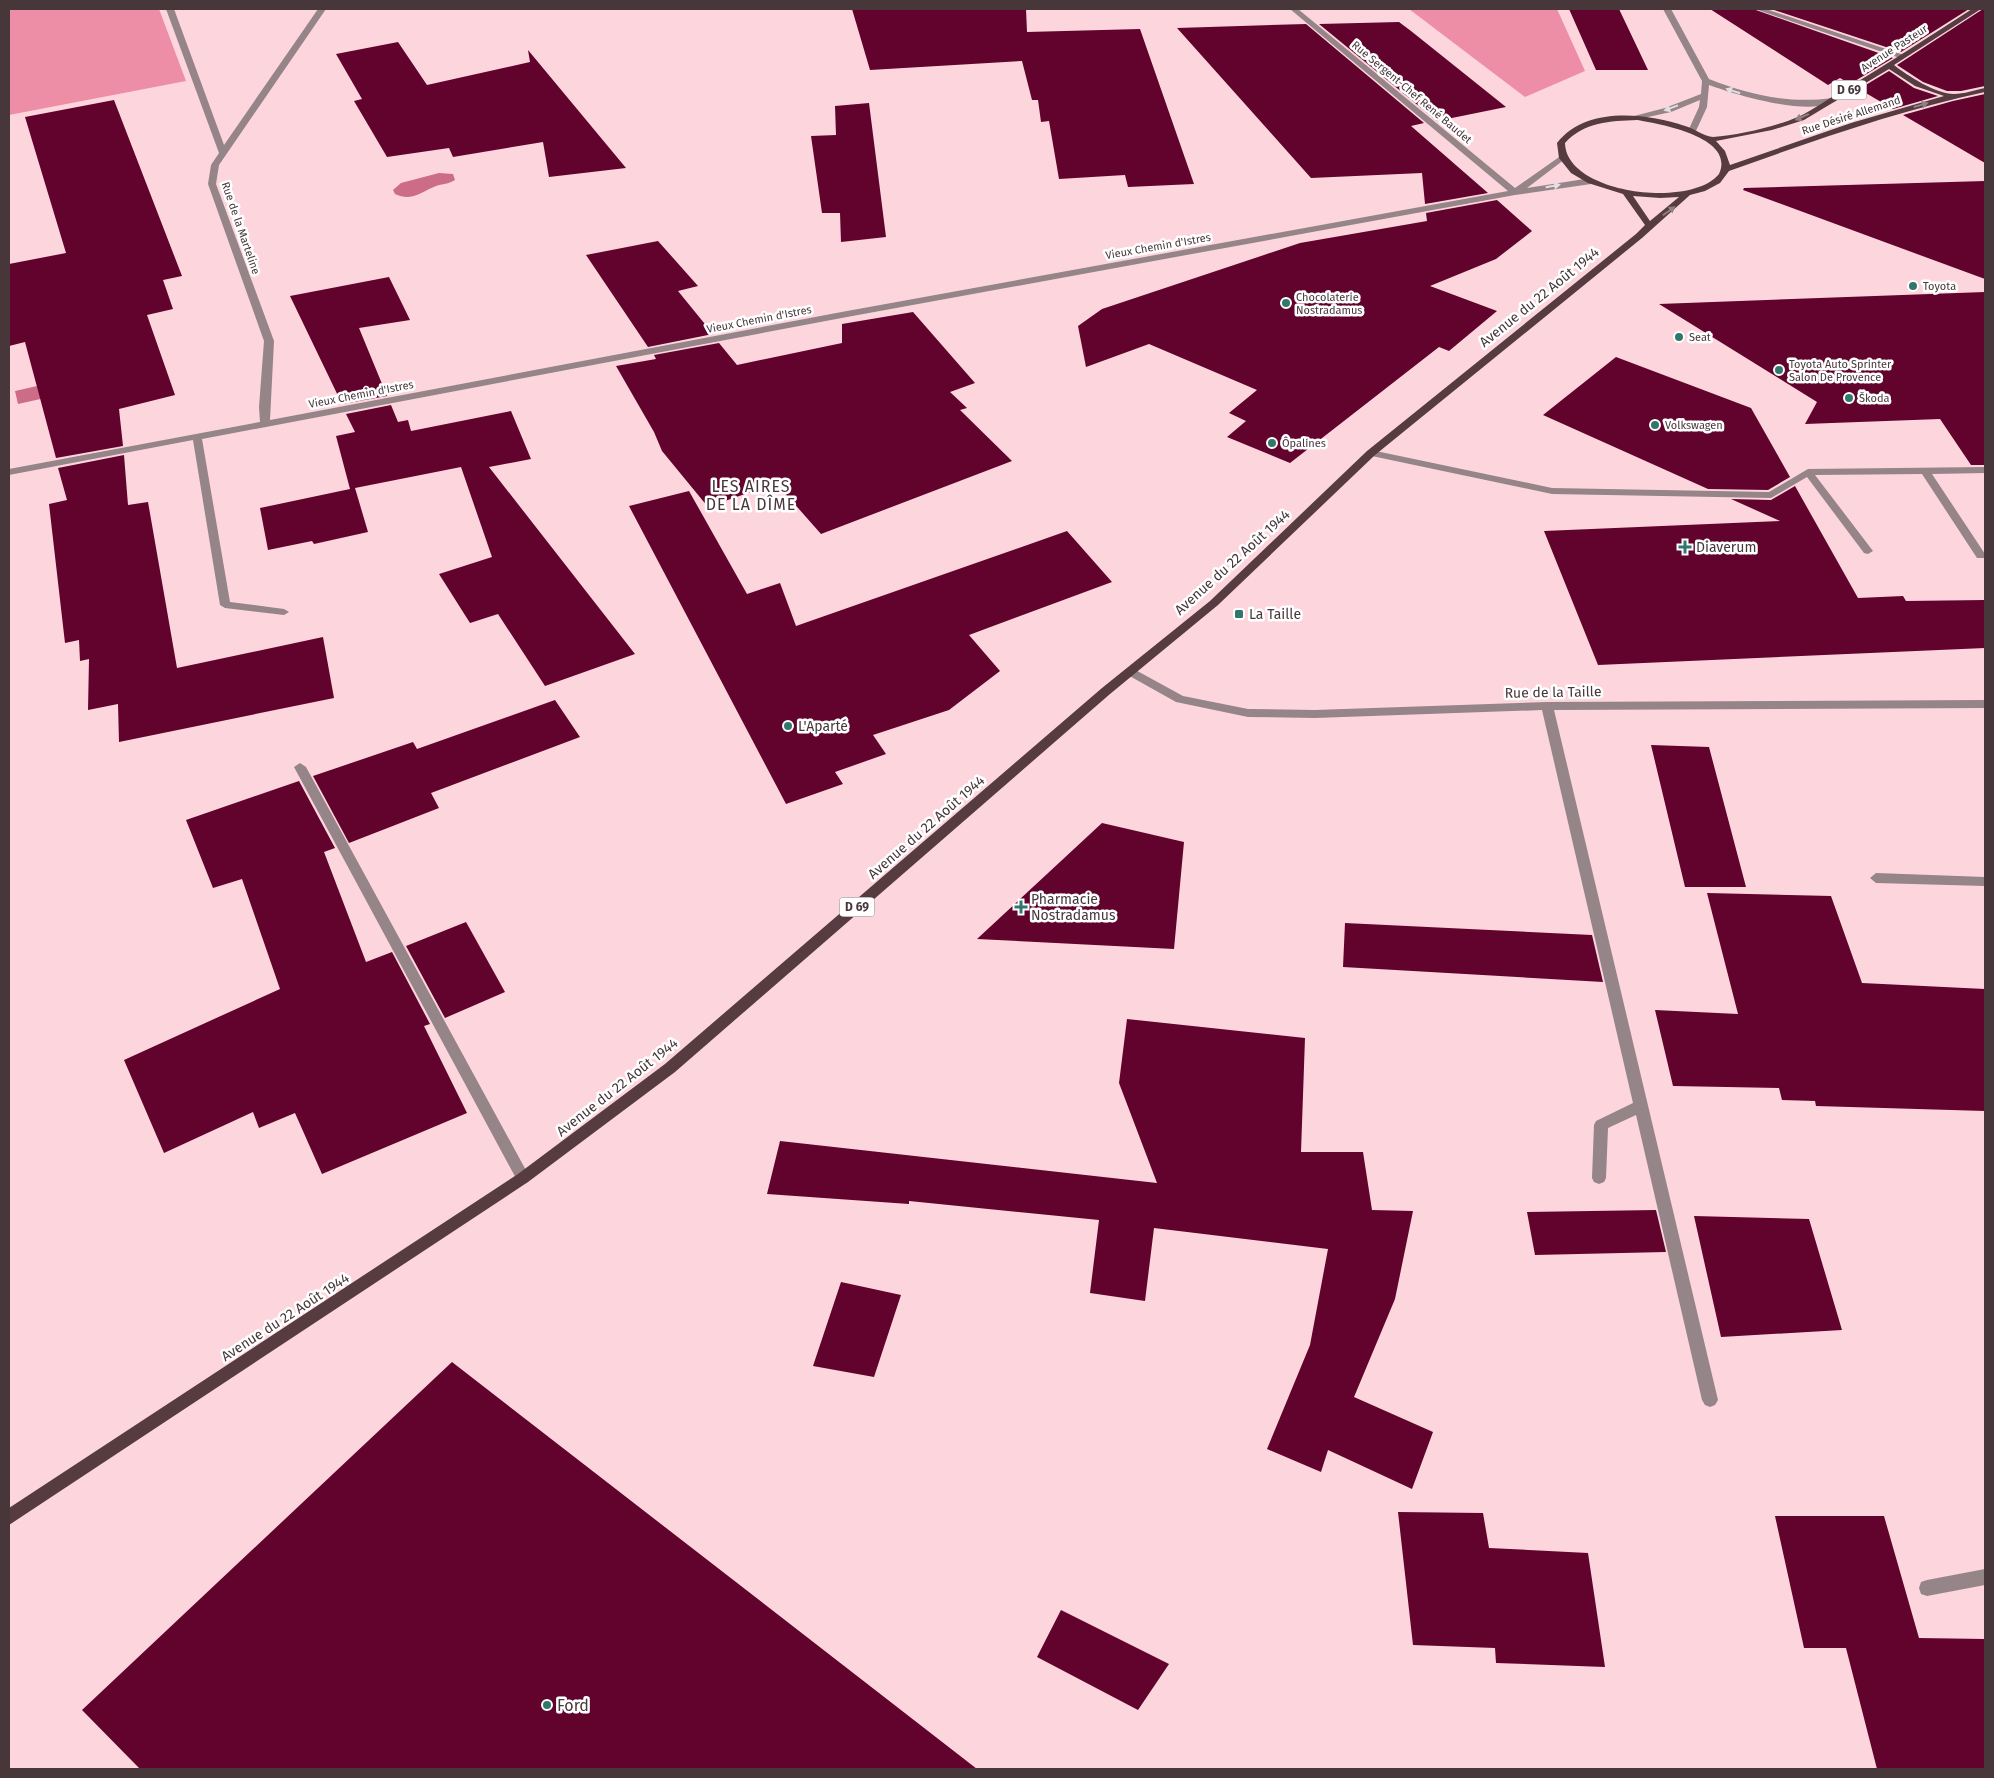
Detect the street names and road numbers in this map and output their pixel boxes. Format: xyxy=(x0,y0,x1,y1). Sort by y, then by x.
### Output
street label: Avenue Pasteur xyxy=(1859,22,1931,75)
street label: Rue Sergent-Chef René Baudet xyxy=(1349,38,1474,146)
road number: D 69 xyxy=(1832,80,1866,100)
street label: Rue Désiré Allemand xyxy=(1800,93,1902,138)
street label: Rue de la Marteline xyxy=(219,180,262,276)
street label: Vieux Chemin d'Istres xyxy=(1104,231,1212,262)
street label: Avenue du 22 Août 1944 xyxy=(1476,243,1603,351)
street label: Vieux Chemin d'Istres xyxy=(706,303,813,336)
street label: Vieux Chemin d'Istres xyxy=(308,378,415,411)
street label: Avenue du 22 Août 1944 xyxy=(1171,506,1294,619)
street label: Rue de la Taille xyxy=(1504,683,1602,702)
street label: Avenue du 22 Août 1944 xyxy=(864,772,989,883)
road number: D 69 xyxy=(840,898,874,916)
street label: Avenue du 22 Août 1944 xyxy=(553,1034,682,1140)
street label: Avenue du 22 Août 1944 xyxy=(218,1269,353,1365)

